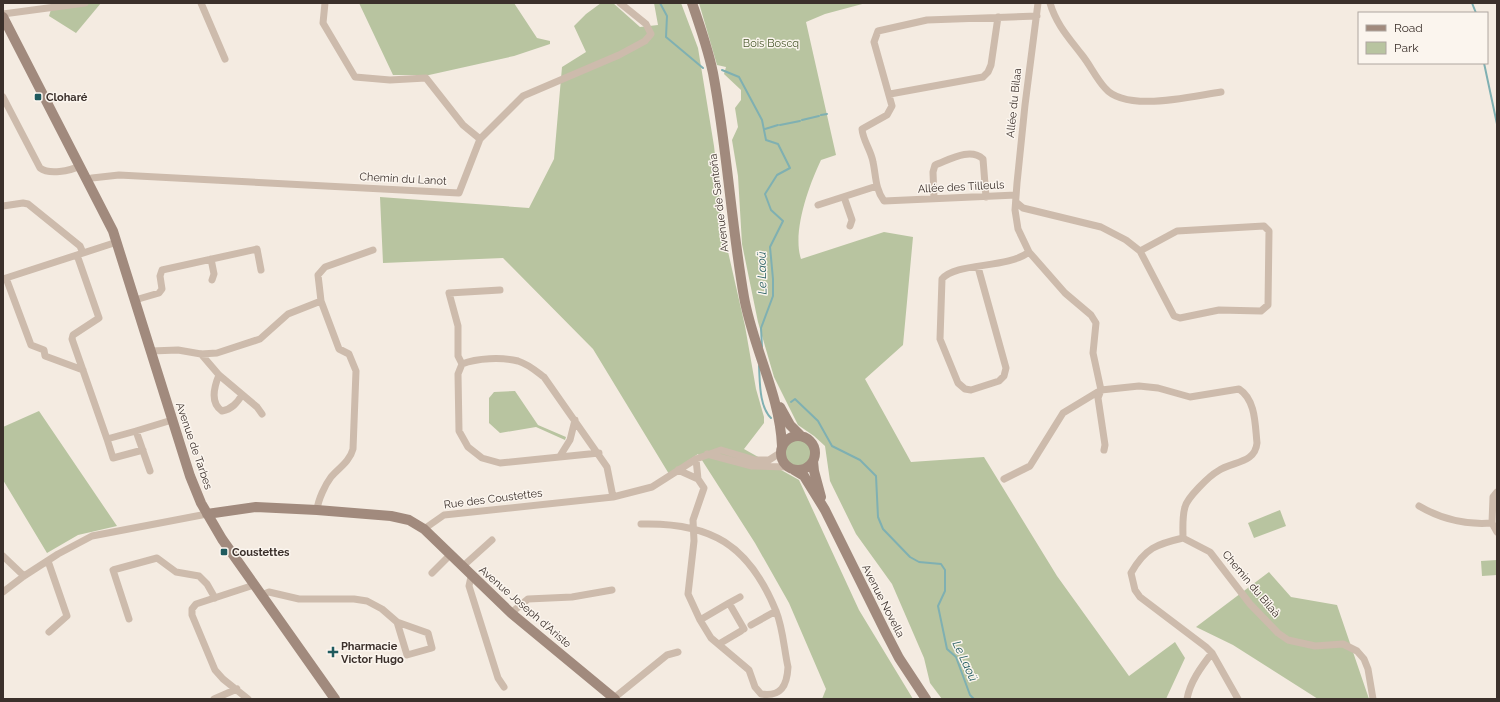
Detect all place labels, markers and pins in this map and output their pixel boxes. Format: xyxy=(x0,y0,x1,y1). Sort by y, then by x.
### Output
place label: Cloharé xyxy=(46,91,88,104)
marker: Cloharé xyxy=(33,92,43,102)
place label: Coustettes xyxy=(232,546,290,559)
marker: Coustettes xyxy=(219,547,229,557)
place label: Pharmacie Victor Hugo xyxy=(341,640,404,666)
marker: Pharmacie Victor Hugo xyxy=(328,647,338,657)

